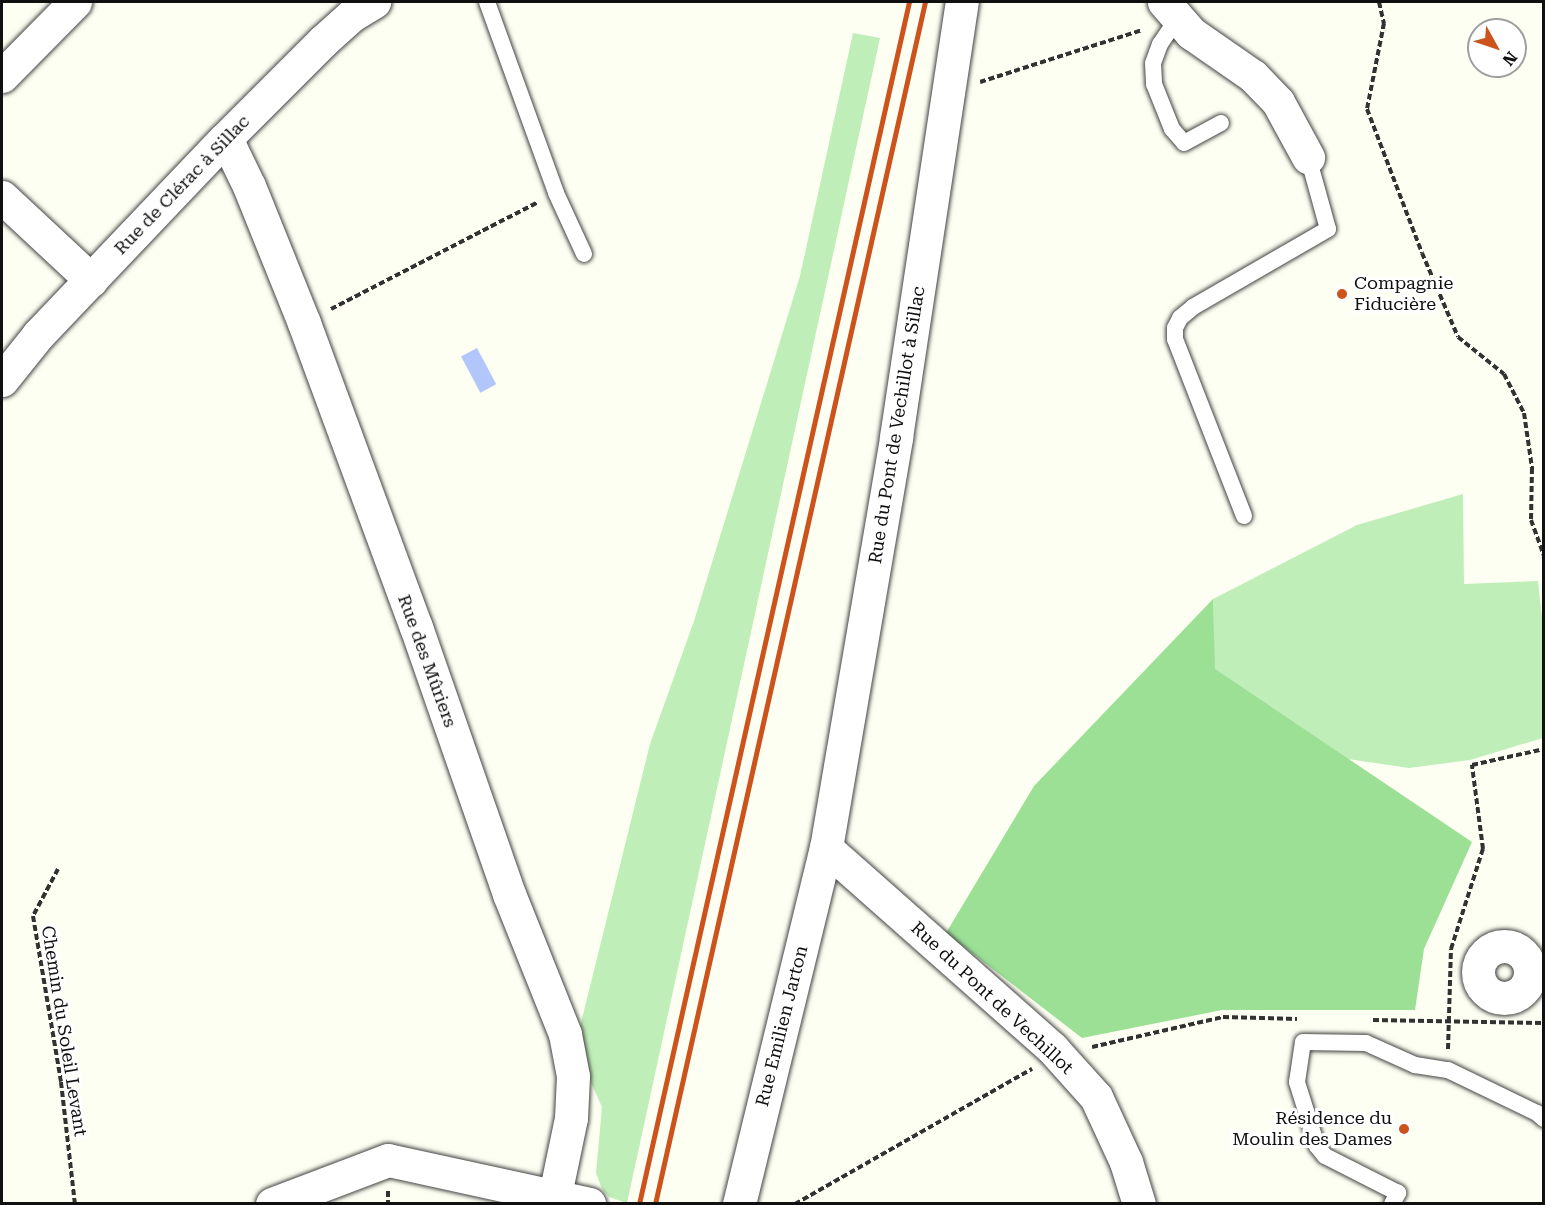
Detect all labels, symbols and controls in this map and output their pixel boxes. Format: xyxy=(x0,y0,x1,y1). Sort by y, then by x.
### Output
north arrow xyxy=(1467,18,1527,78)
text: N xyxy=(1498,48,1521,69)
street label: Rue de Clérac à Sillac xyxy=(110,111,254,259)
place label: Compagnie Fiducière xyxy=(1354,273,1453,316)
street label: Rue du Pont de Vechillot à Sillac xyxy=(864,285,930,565)
marker: Compagnie Fiducière xyxy=(1335,287,1349,301)
street label: Rue des Mûriers xyxy=(393,592,461,730)
street label: Rue du Pont de Vechillot xyxy=(906,917,1078,1079)
street label: Chemin du Soleil Levant xyxy=(37,924,91,1138)
street label: Rue Emilien Jarton xyxy=(752,943,812,1109)
place label: Résidence du Moulin des Dames xyxy=(1232,1108,1392,1150)
marker: Résidence du Moulin des Dames xyxy=(1397,1122,1411,1136)

